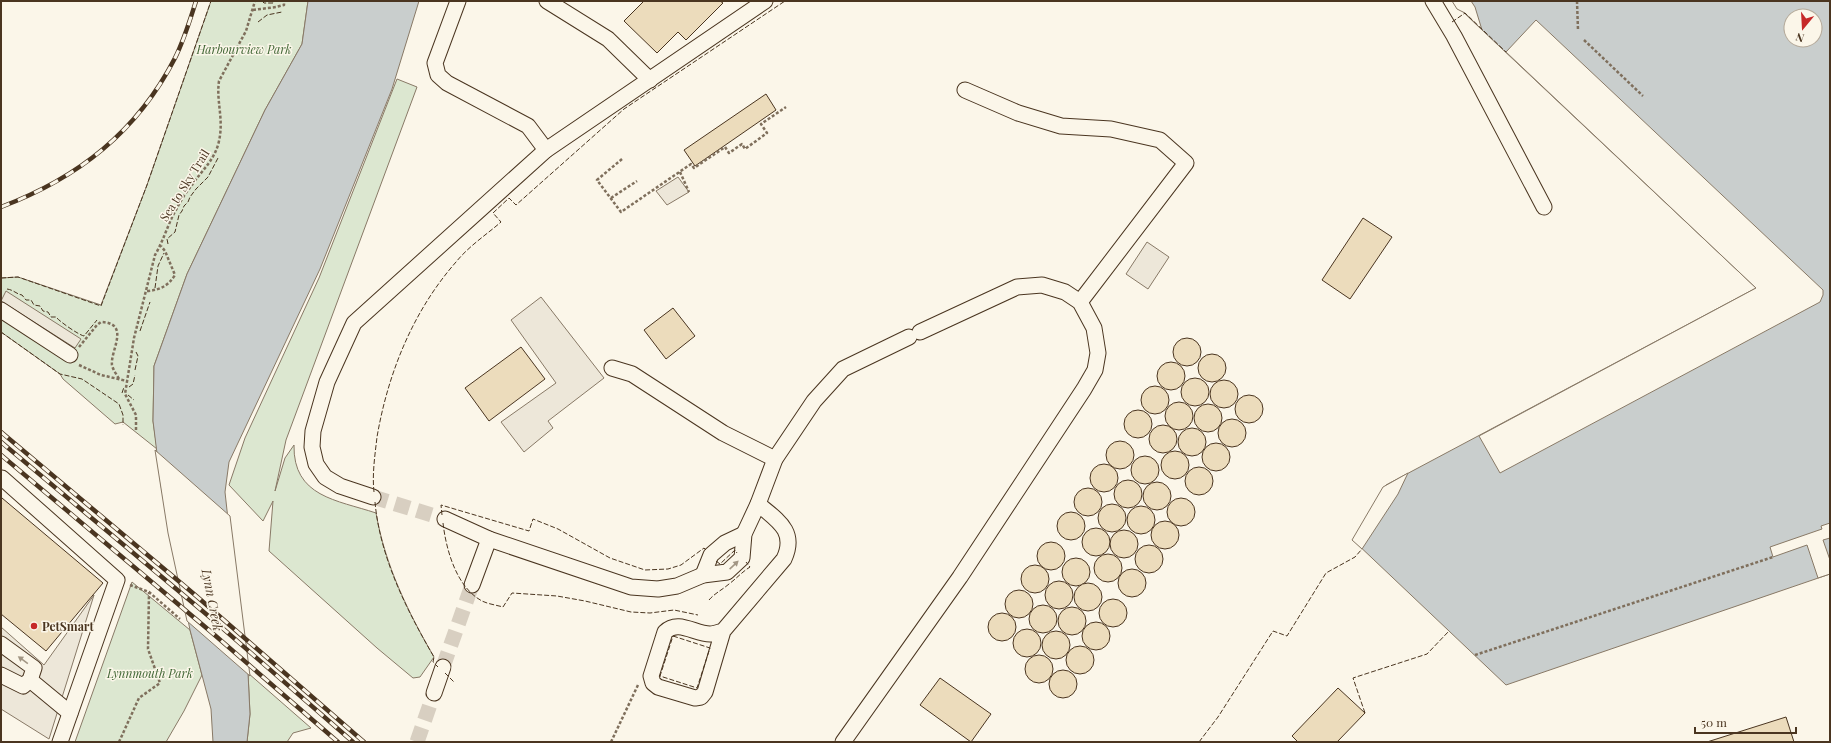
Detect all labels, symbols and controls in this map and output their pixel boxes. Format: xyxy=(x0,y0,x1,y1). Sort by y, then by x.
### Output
north arrow xyxy=(1783,8,1823,48)
text: N xyxy=(1794,30,1806,46)
park label: Harbourview Park xyxy=(196,41,291,57)
street label: Sea to Sky Trail xyxy=(155,145,213,224)
one-way arrow xyxy=(729,560,739,570)
water label: Lynn Creek xyxy=(198,567,227,633)
place label: PetSmart xyxy=(42,618,94,634)
marker: PetSmart xyxy=(29,621,39,631)
one-way arrow xyxy=(17,655,28,664)
park label: Lynnmouth Park xyxy=(106,665,193,681)
scale bar xyxy=(1695,709,1796,735)
text: 50 m xyxy=(1701,714,1727,730)

